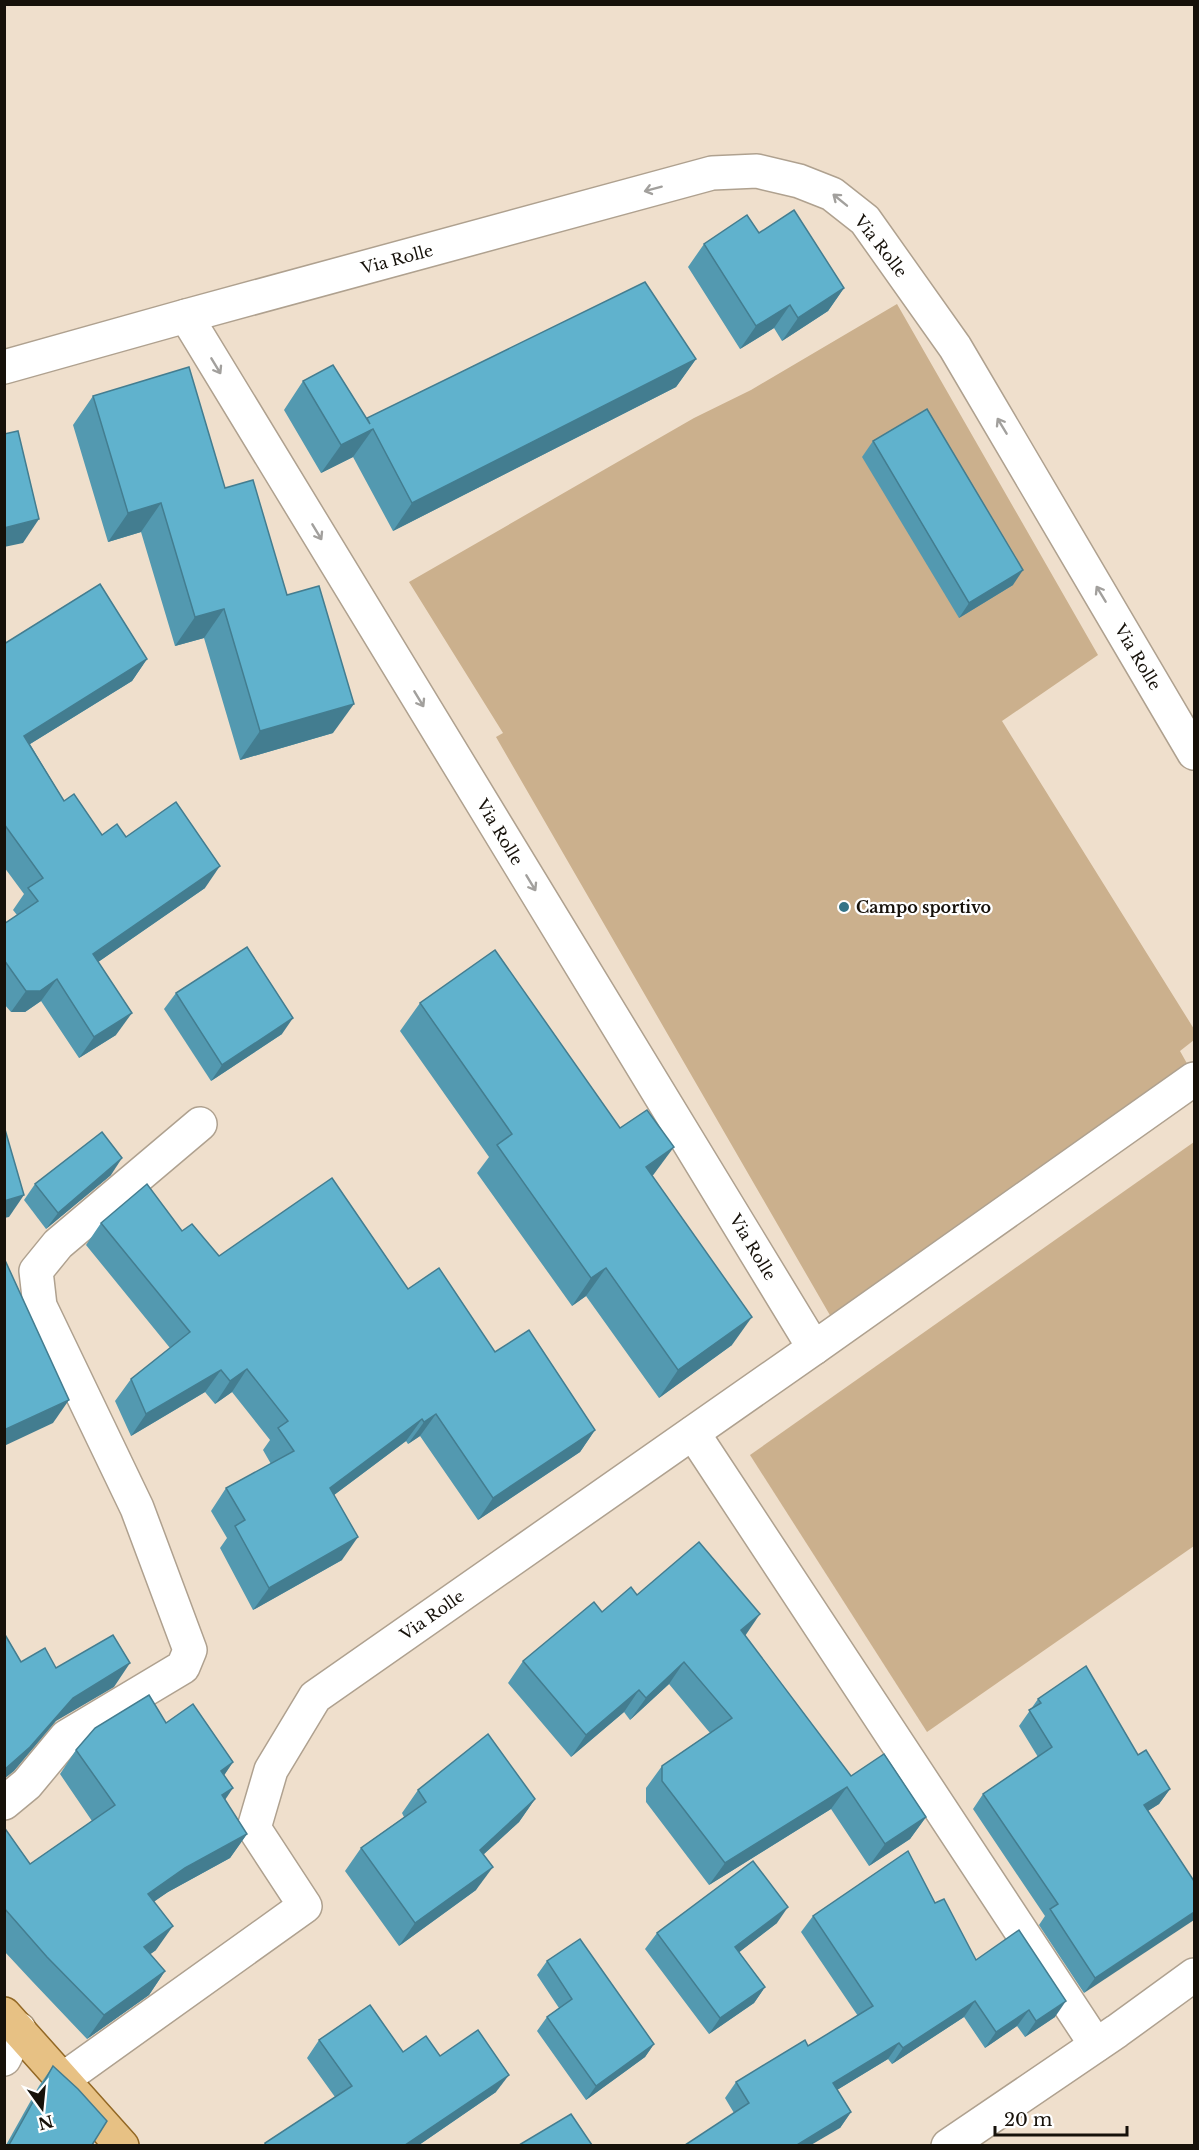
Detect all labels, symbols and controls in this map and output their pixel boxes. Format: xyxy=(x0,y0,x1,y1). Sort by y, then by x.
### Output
one-way arrow xyxy=(644,184,663,195)
one-way arrow xyxy=(833,194,849,207)
street label: Via Rolle xyxy=(850,210,912,281)
street label: Via Rolle xyxy=(358,240,435,278)
one-way arrow xyxy=(210,357,222,374)
one-way arrow xyxy=(995,418,1007,435)
one-way arrow xyxy=(312,523,324,540)
one-way arrow xyxy=(1094,586,1106,603)
street label: Via Rolle xyxy=(1110,619,1166,694)
one-way arrow xyxy=(413,690,425,707)
street label: Via Rolle xyxy=(472,794,528,869)
one-way arrow xyxy=(526,874,538,891)
place label: Campo sportivo xyxy=(856,897,991,917)
marker: Campo sportivo xyxy=(837,900,851,914)
street label: Via Rolle xyxy=(725,1209,781,1284)
street label: Via Rolle xyxy=(395,1586,468,1645)
north arrow xyxy=(12,2078,72,2138)
scale bar xyxy=(995,2099,1127,2137)
text: 20 m xyxy=(1004,2109,1052,2131)
text: N xyxy=(36,2111,56,2134)

